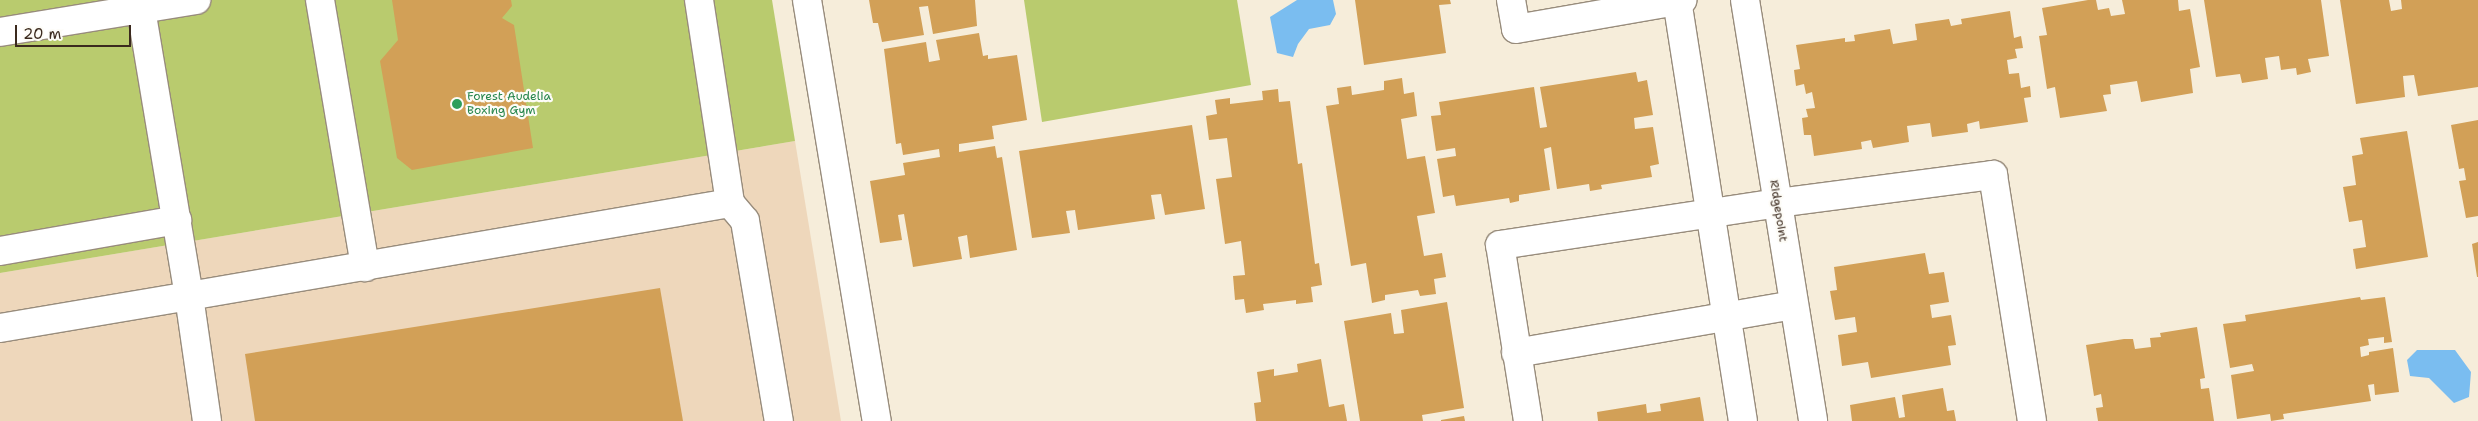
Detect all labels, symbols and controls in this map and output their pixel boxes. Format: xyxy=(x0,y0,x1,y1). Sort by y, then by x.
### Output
scale bar xyxy=(18,15,134,47)
text: 20 m xyxy=(23,24,62,44)
place label: Forest Audelia Boxing Gym xyxy=(467,90,551,118)
marker: Forest Audelia Boxing Gym xyxy=(451,98,463,110)
street label: Ridgepoint xyxy=(1766,179,1790,243)

